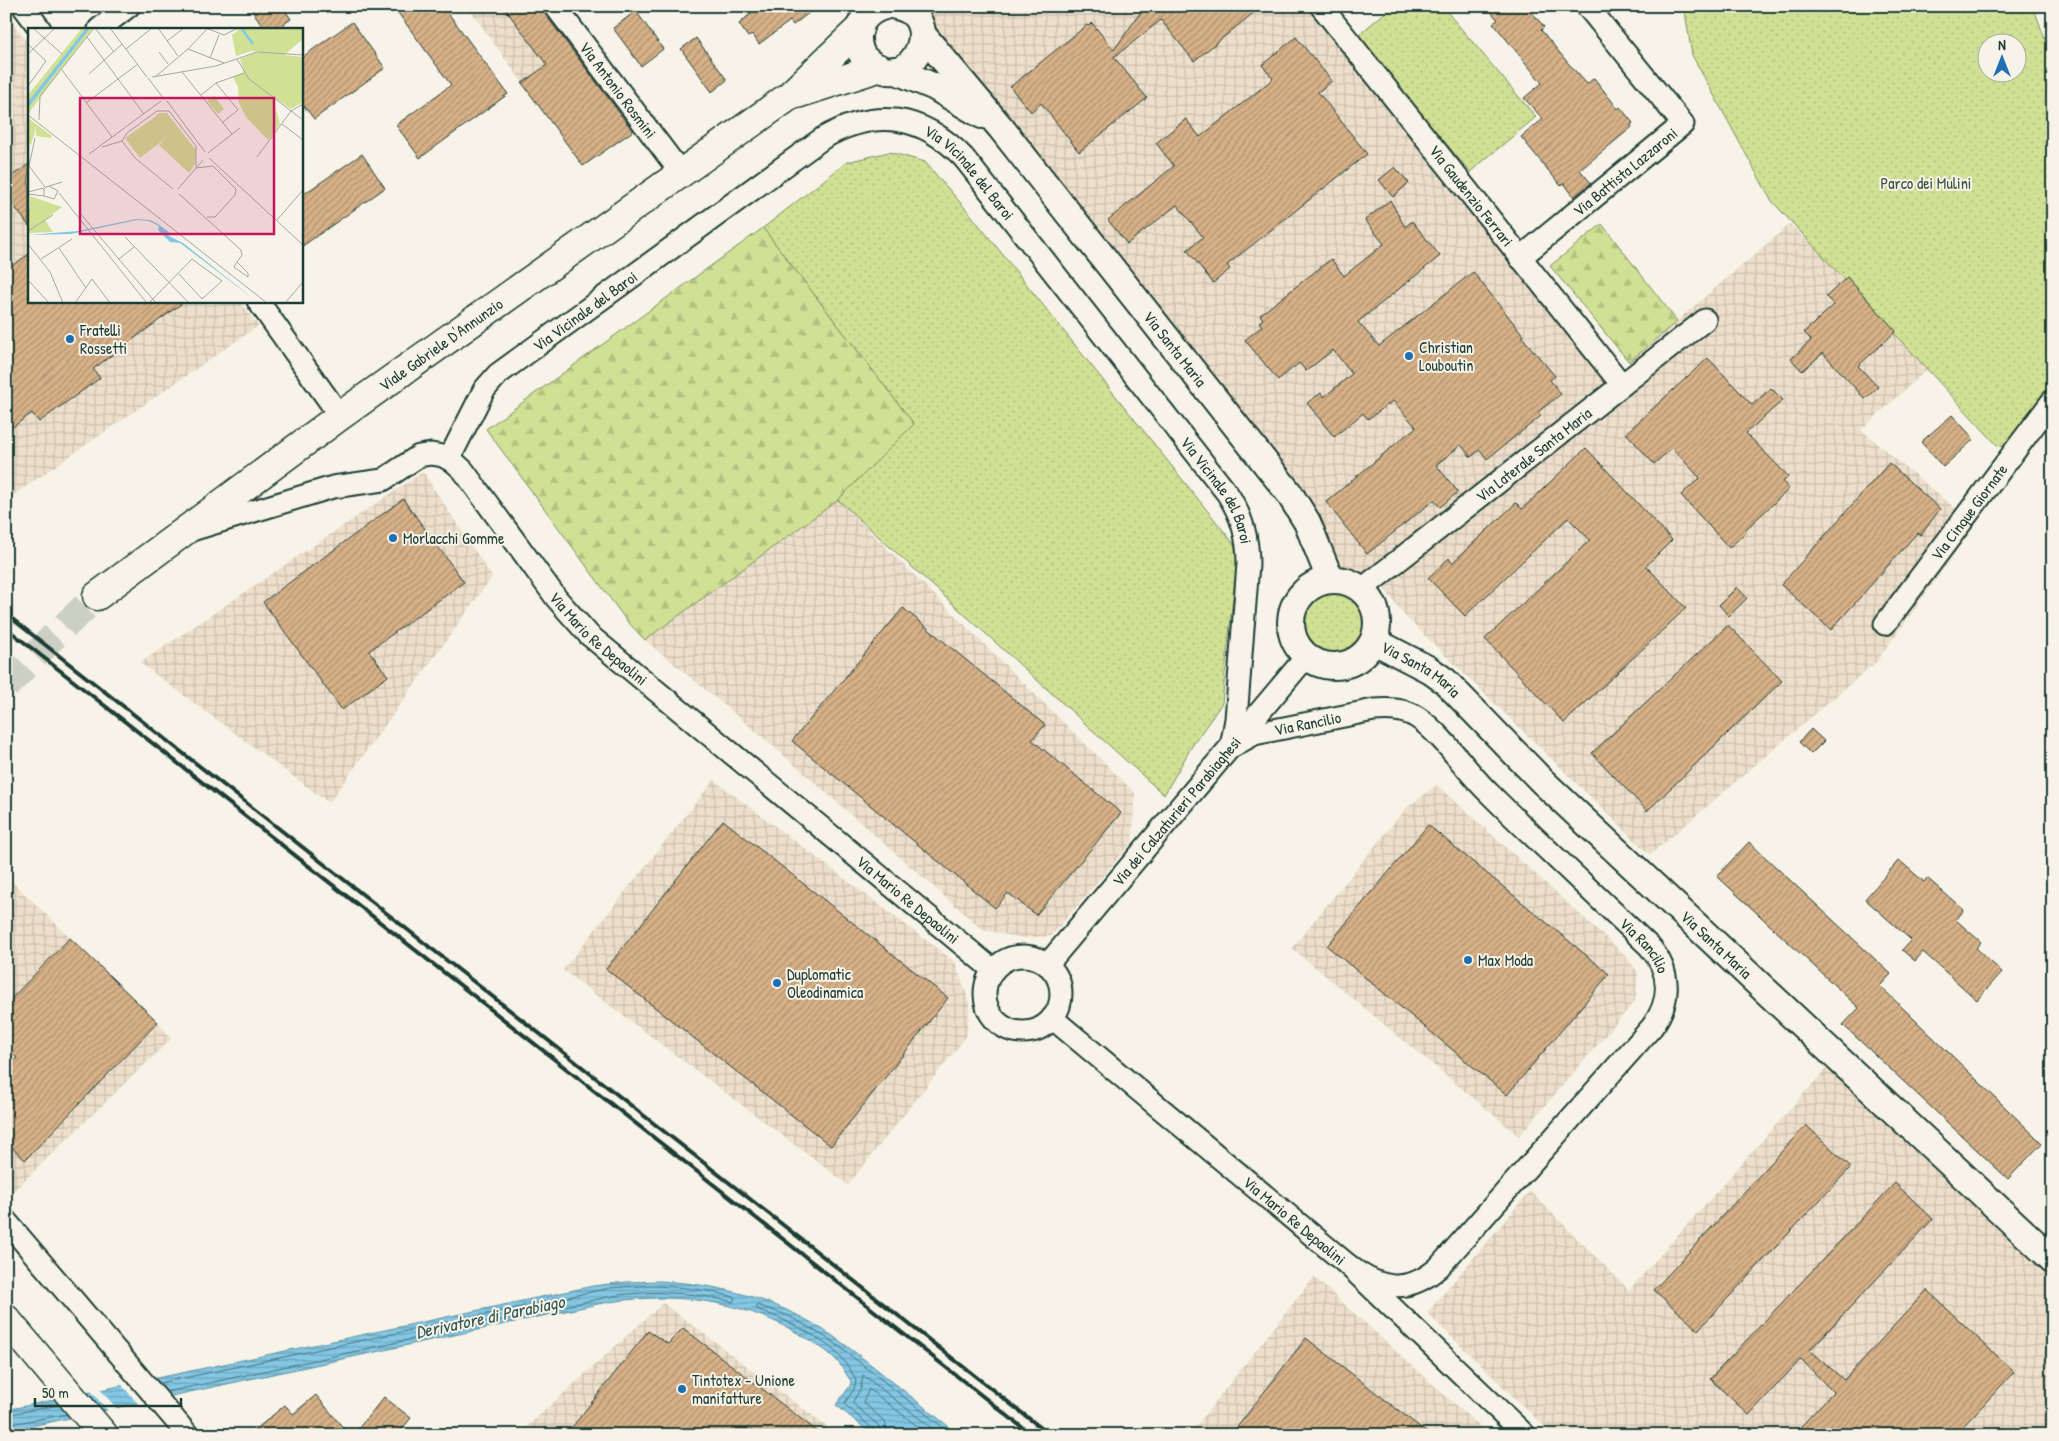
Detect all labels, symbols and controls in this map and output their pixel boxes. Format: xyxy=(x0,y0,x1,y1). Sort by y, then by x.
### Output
inset map xyxy=(28,28,302,302)
north arrow xyxy=(1976,32,2026,82)
text: N xyxy=(1998,35,2006,54)
street label: Via Antonio Rosmini xyxy=(575,37,662,143)
street label: Via Vicinale del Baroi xyxy=(921,119,1019,224)
street label: Via Battista Lazzaroni xyxy=(1568,122,1682,221)
street label: Via Gaudenzio Ferrari xyxy=(1424,140,1519,251)
park label: Parco dei Mulini xyxy=(1881,172,1971,194)
street label: Via Vicinale del Baroi xyxy=(528,266,642,356)
street label: Viale Gabriele D'Annunzio xyxy=(374,292,507,396)
street label: Via Santa Maria xyxy=(1138,306,1212,391)
place label: Fratelli Rossetti xyxy=(79,319,127,359)
marker: Fratelli Rossetti xyxy=(64,333,76,345)
place label: Christian Louboutin xyxy=(1419,336,1474,376)
marker: Christian Louboutin xyxy=(1403,350,1415,362)
street label: Via Laterale Santa Maria xyxy=(1471,402,1596,507)
street label: Via Vicinale del Baroi xyxy=(1176,432,1258,545)
street label: Via Cinque Giornate xyxy=(1926,459,2013,565)
place label: Morlacchi Gomme xyxy=(403,527,505,549)
marker: Morlacchi Gomme xyxy=(387,532,399,544)
street label: Via Mario Re Depaolini xyxy=(544,587,652,690)
street label: Via Santa Maria xyxy=(1377,636,1466,702)
street label: Via Rancilio xyxy=(1272,706,1343,741)
street label: Via dei Calzaturieri Parabiaghesi xyxy=(1107,732,1246,891)
street label: Via Mario Re Depaolini xyxy=(852,850,964,949)
street label: Via Santa Maria xyxy=(1676,905,1757,984)
street label: Via Rancilio xyxy=(1615,913,1675,976)
place label: Max Moda xyxy=(1478,949,1533,971)
marker: Max Moda xyxy=(1462,954,1474,966)
place label: Duplomatic Oleodinamica xyxy=(787,963,863,1003)
marker: Duplomatic Oleodinamica xyxy=(771,977,783,989)
street label: Via Mario Re Depaolini xyxy=(1238,1171,1351,1270)
water label: Derivatore di Parabiago xyxy=(413,1288,568,1344)
place label: Tintotex - Unione manifatture xyxy=(692,1369,795,1409)
scale bar xyxy=(35,1376,181,1408)
text: 50 m xyxy=(42,1382,69,1403)
marker: Tintotex - Unione manifatture xyxy=(676,1383,688,1395)

